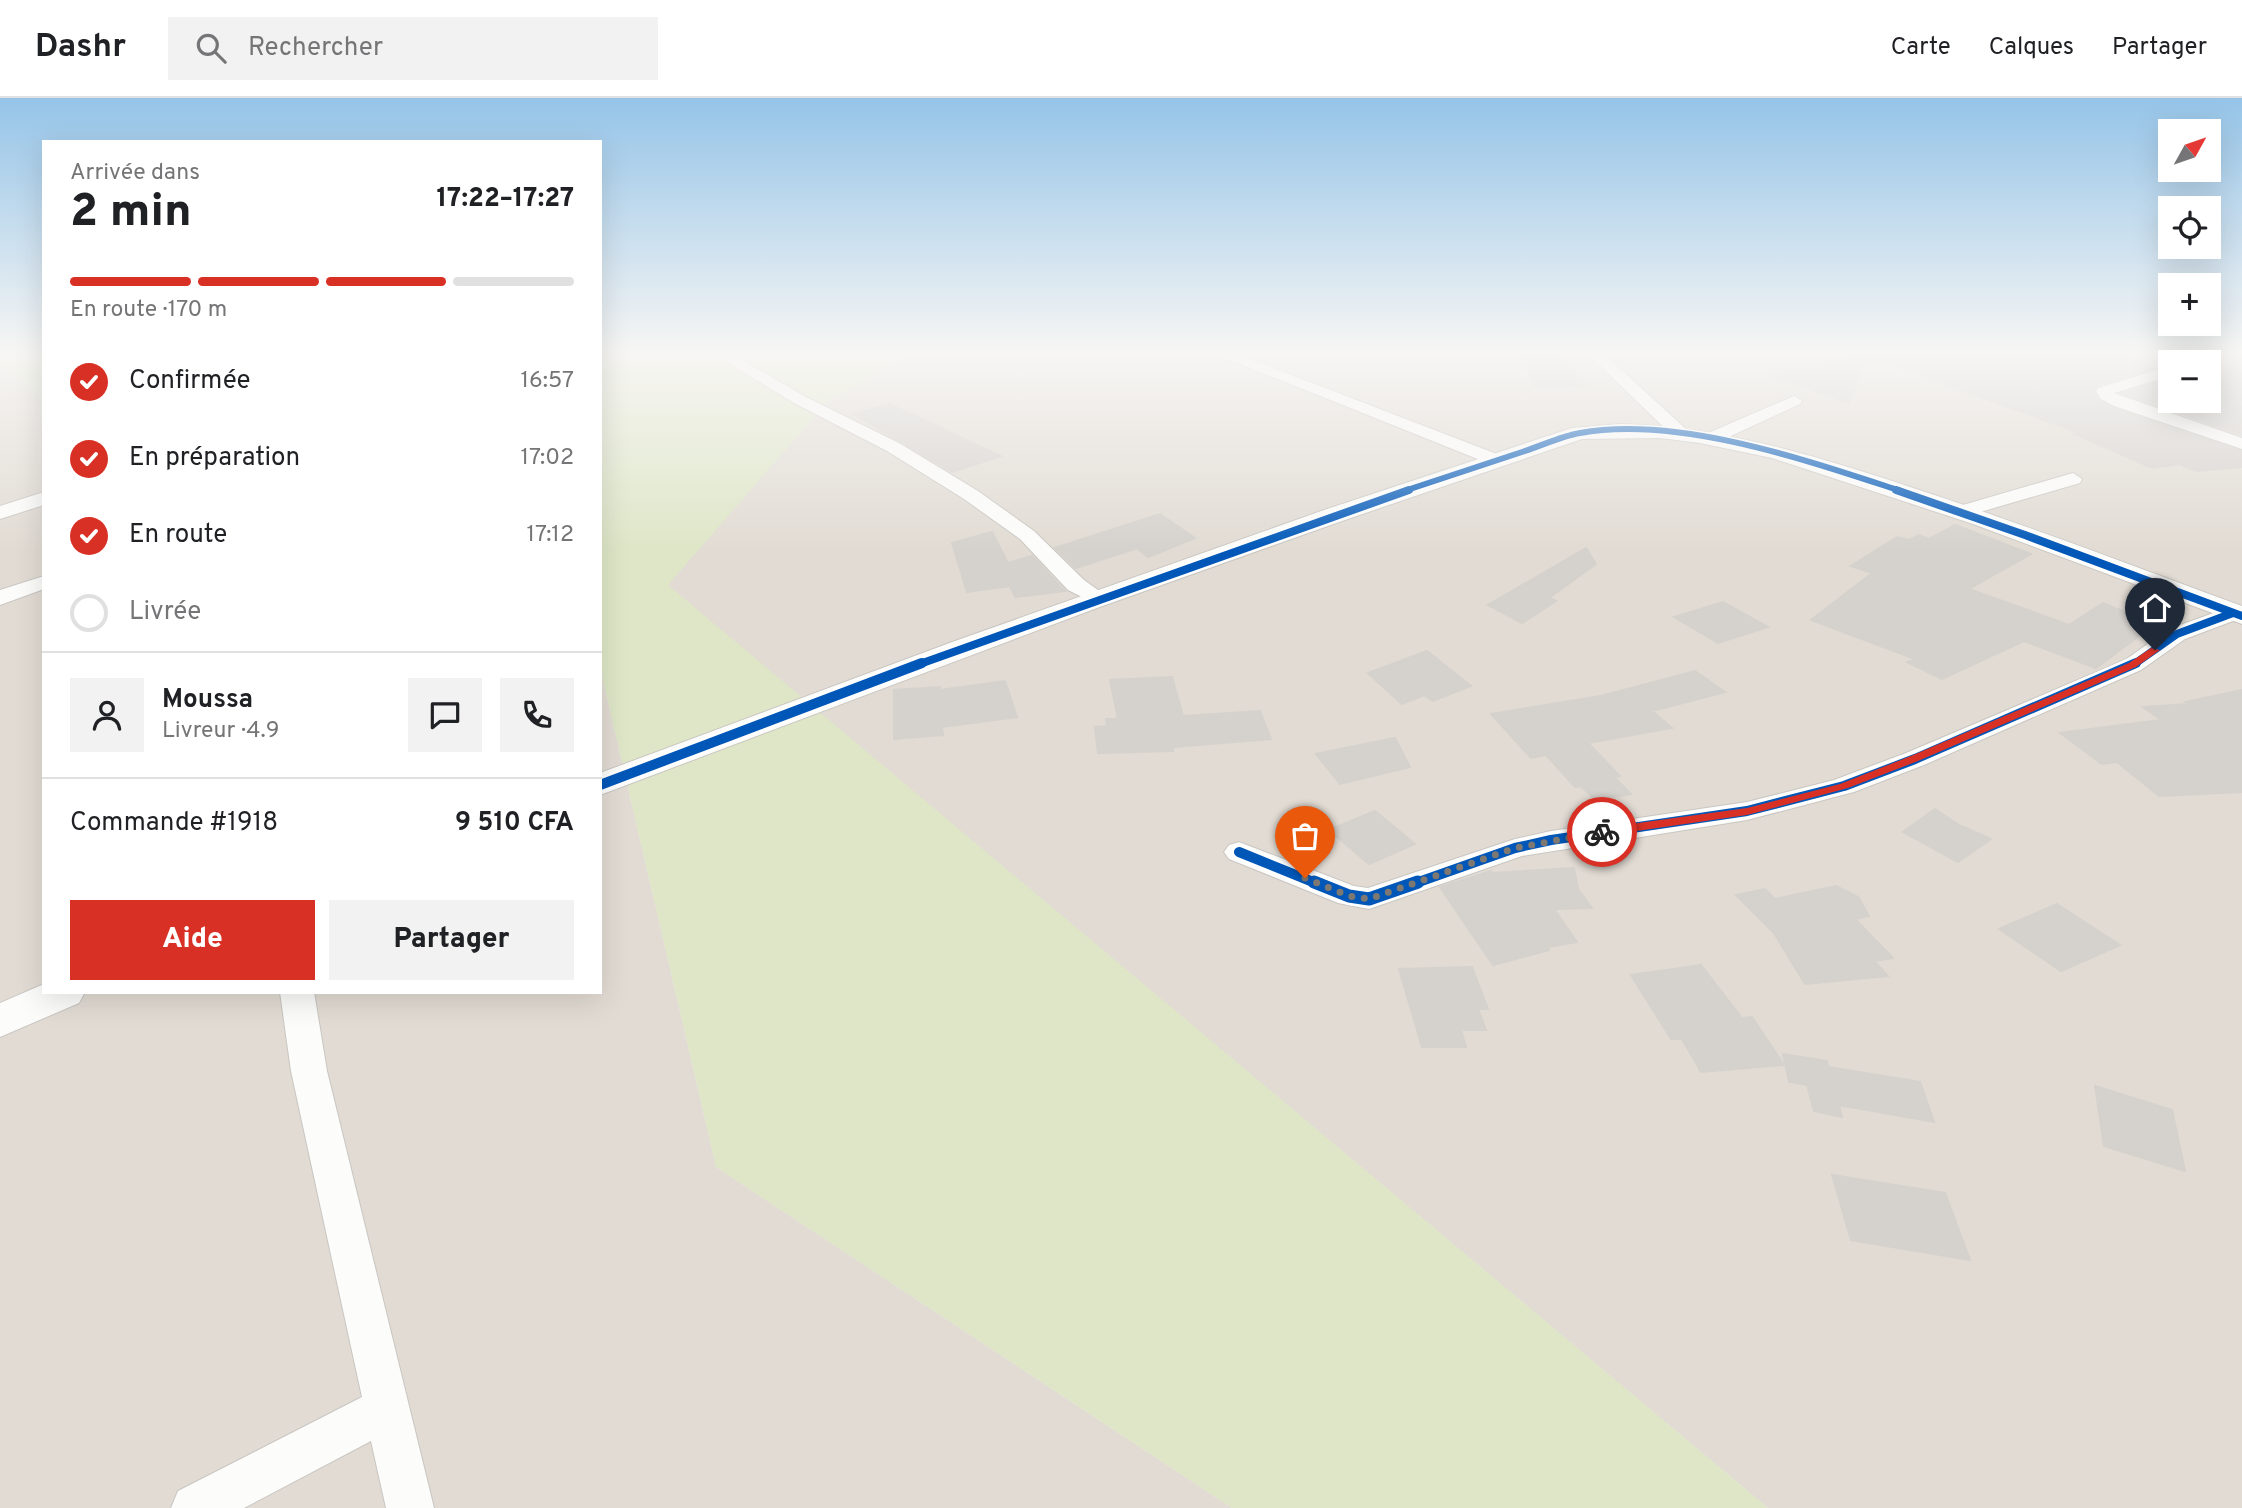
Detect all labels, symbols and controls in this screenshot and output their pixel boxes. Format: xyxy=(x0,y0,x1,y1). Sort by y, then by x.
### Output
search box xyxy=(168,17,658,80)
text: Dashr xyxy=(35,27,126,69)
icon: search xyxy=(192,29,230,67)
text: Rechercher xyxy=(248,32,383,65)
text: Carte xyxy=(1891,33,1951,63)
text: Calques xyxy=(1989,33,2074,63)
text: Partager xyxy=(2112,33,2207,63)
north arrow xyxy=(2158,119,2221,182)
map controls xyxy=(2158,119,2221,413)
text: Arrivée dans xyxy=(70,159,200,188)
text: 17:22–17:27 xyxy=(436,183,574,216)
text: 2 min xyxy=(70,184,192,243)
button: locate xyxy=(2158,196,2221,259)
button: + xyxy=(2158,273,2221,336)
text: En route · 170 m xyxy=(70,296,227,325)
button: − xyxy=(2158,350,2221,413)
icon: check xyxy=(70,363,108,401)
text: Confirmée xyxy=(129,365,251,398)
text: 16:57 xyxy=(520,367,574,396)
icon: check xyxy=(70,440,108,478)
text: En préparation xyxy=(129,442,300,475)
text: 17:02 xyxy=(520,444,574,473)
icon: check xyxy=(70,517,108,555)
text: En route xyxy=(129,519,227,552)
text: 17:12 xyxy=(527,521,574,550)
pin xyxy=(2125,578,2185,650)
icon: home xyxy=(2136,589,2174,627)
text: Livrée xyxy=(129,596,201,629)
button: person xyxy=(70,678,144,752)
button: chat xyxy=(408,678,482,752)
button: phone xyxy=(500,678,574,752)
text: Moussa xyxy=(162,684,253,717)
text: Livreur · 4.9 xyxy=(162,717,279,746)
courier xyxy=(1567,797,1637,867)
pin xyxy=(1275,806,1335,878)
text: Commande #1918 xyxy=(70,807,278,840)
text: 9 510 CFA xyxy=(455,807,574,840)
icon: bike xyxy=(1583,813,1621,851)
icon: bag xyxy=(1286,817,1324,855)
button: Aide xyxy=(70,900,315,980)
button: Partager xyxy=(329,900,574,980)

